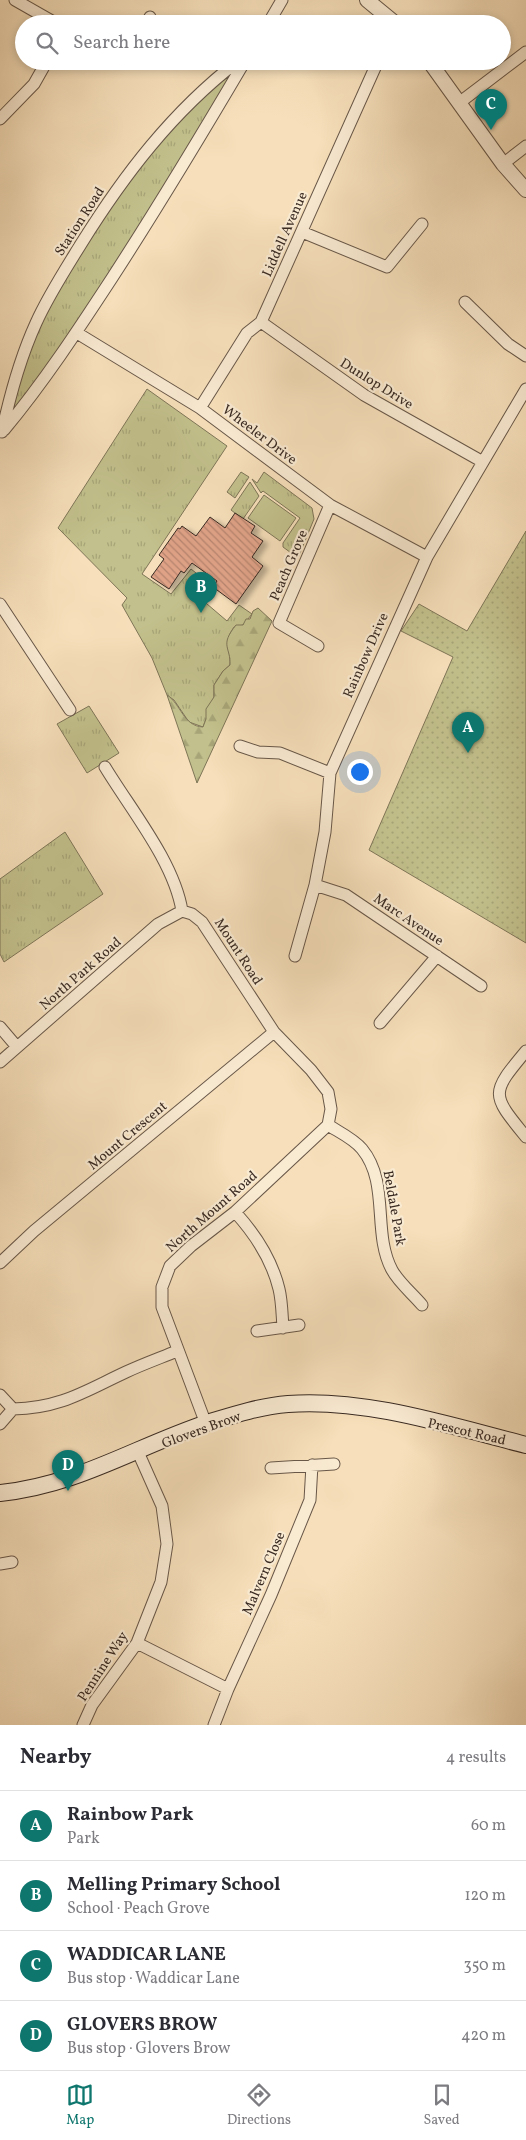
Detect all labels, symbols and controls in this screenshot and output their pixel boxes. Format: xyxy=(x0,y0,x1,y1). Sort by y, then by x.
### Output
search box xyxy=(15,15,511,70)
icon: search xyxy=(33,29,61,57)
text: Search here xyxy=(73,30,170,56)
pin: C xyxy=(475,89,507,130)
street label: Station Road xyxy=(51,184,110,260)
street label: Liddell Avenue xyxy=(258,189,313,280)
street label: Dunlop Drive xyxy=(336,354,417,415)
street label: Wheeler Drive xyxy=(218,401,301,470)
street label: Peach Grove xyxy=(266,527,313,604)
pin: B xyxy=(185,572,217,613)
street label: Rainbow Drive xyxy=(339,610,394,701)
pin: A xyxy=(452,712,484,753)
your location xyxy=(347,759,373,785)
street label: Marc Avenue xyxy=(369,890,447,951)
street label: Mount Road xyxy=(209,915,266,989)
street label: North Park Road xyxy=(36,933,126,1015)
street label: Mount Crescent xyxy=(84,1097,172,1175)
street label: North Mount Road xyxy=(162,1167,262,1257)
street label: Beldale Park xyxy=(378,1169,410,1248)
street label: Glovers Brow xyxy=(159,1407,244,1454)
street label: Prescot Road xyxy=(426,1414,508,1451)
pin: D xyxy=(52,1450,84,1491)
street label: Malvern Close xyxy=(238,1529,291,1618)
street label: Pennine Way xyxy=(74,1628,133,1706)
text: Nearby xyxy=(20,1743,91,1772)
text: 4 results xyxy=(446,1747,506,1769)
text: Rainbow Park xyxy=(67,1802,193,1828)
text: A xyxy=(30,1815,42,1837)
text: 60 m xyxy=(471,1815,506,1837)
text: Park xyxy=(67,1828,100,1850)
text: Melling Primary School xyxy=(67,1872,280,1898)
text: B xyxy=(31,1885,41,1907)
text: 120 m xyxy=(464,1885,506,1907)
text: School · Peach Grove xyxy=(67,1898,210,1920)
text: WADDICAR LANE xyxy=(67,1942,226,1968)
text: C xyxy=(31,1955,41,1977)
text: 350 m xyxy=(463,1955,506,1977)
text: Bus stop · Waddicar Lane xyxy=(67,1968,240,1990)
text: GLOVERS BROW xyxy=(67,2012,217,2038)
text: D xyxy=(30,2025,42,2047)
text: 420 m xyxy=(461,2025,506,2047)
text: Bus stop · Glovers Brow xyxy=(67,2038,230,2060)
tab: Map xyxy=(66,2081,94,2130)
tab: Directions xyxy=(227,2081,291,2130)
tab: Saved xyxy=(424,2081,460,2130)

